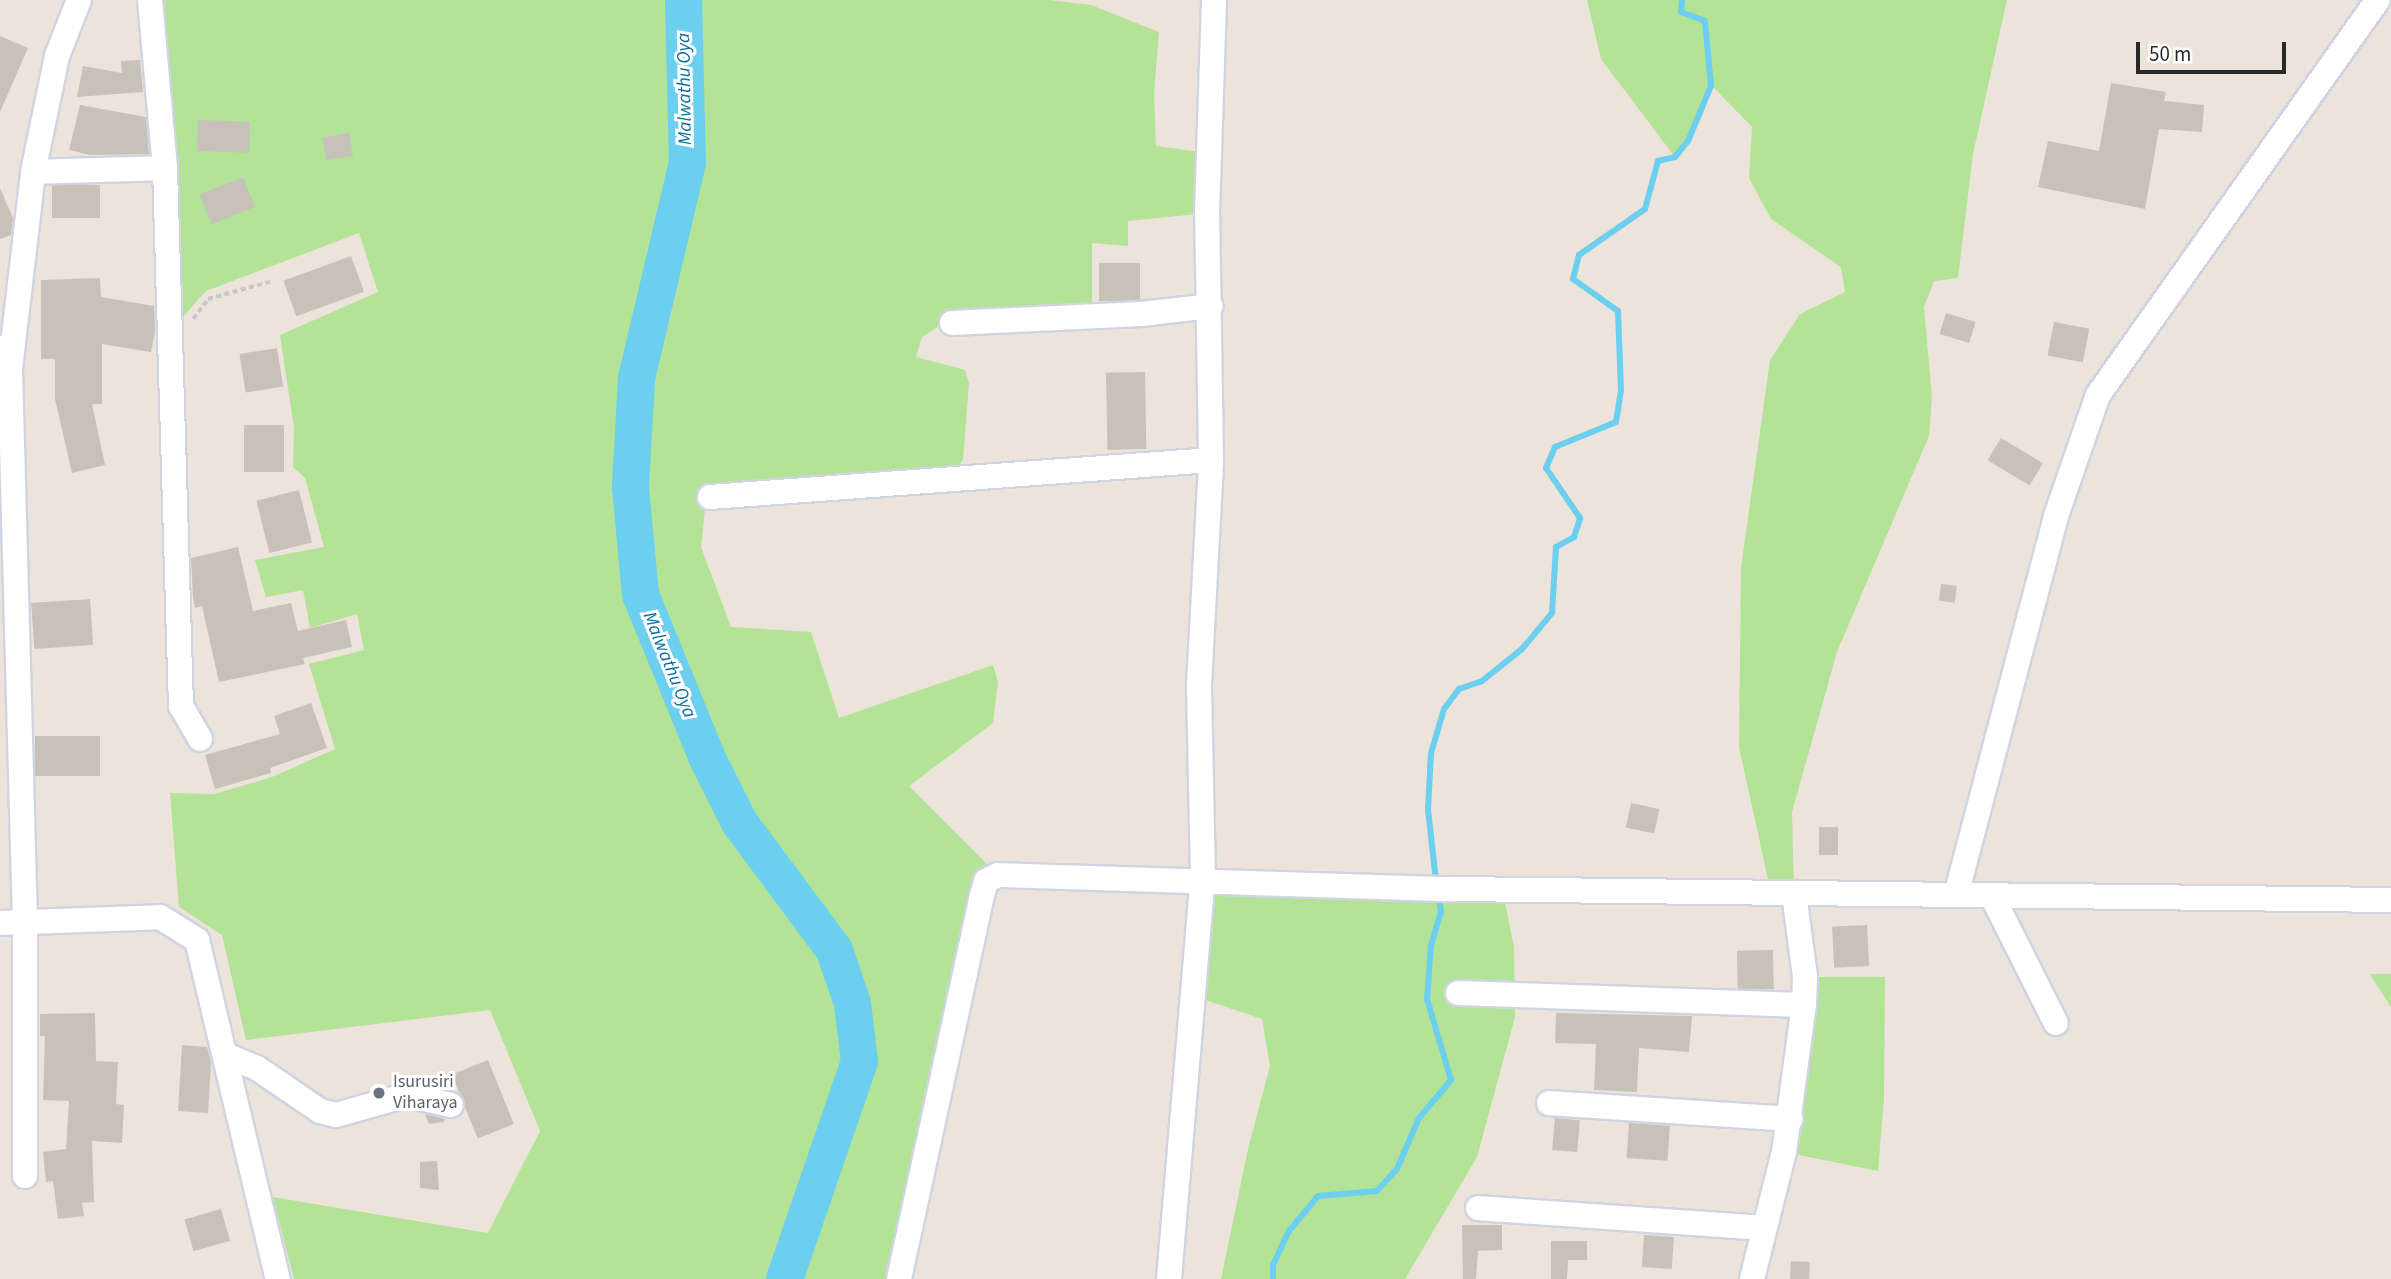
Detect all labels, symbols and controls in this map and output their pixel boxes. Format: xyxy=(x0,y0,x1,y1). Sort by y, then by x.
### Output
scale bar xyxy=(2139,28,2290,72)
water label: Malwathu Oya xyxy=(673,33,697,145)
text: 50 m xyxy=(2149,39,2191,69)
water label: Malwathu Oya xyxy=(637,609,701,721)
place label: Isurusiri Viharaya xyxy=(393,1072,458,1114)
marker: Isurusiri Viharaya xyxy=(371,1085,387,1101)

